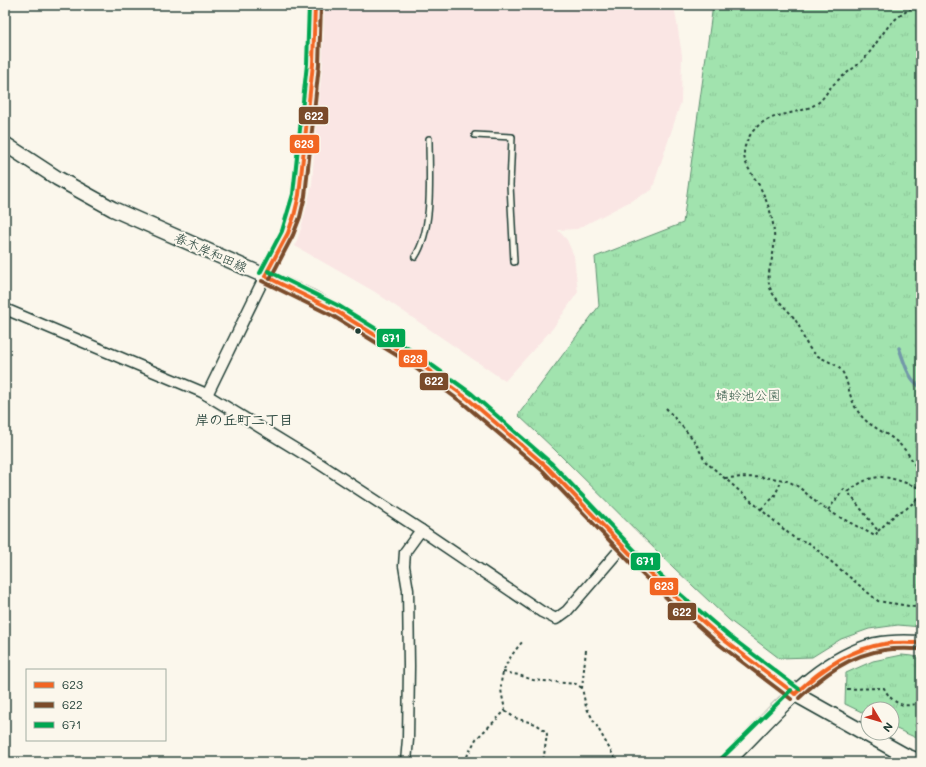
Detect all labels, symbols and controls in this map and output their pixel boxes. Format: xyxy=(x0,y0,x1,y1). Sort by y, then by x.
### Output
line badge: 622 xyxy=(298,106,329,125)
text: 622 xyxy=(305,108,323,123)
line badge: 623 xyxy=(289,134,320,154)
text: 623 xyxy=(294,136,314,151)
street label: 春木岸和田線 xyxy=(172,228,251,276)
unlabelled marker xyxy=(353,326,363,336)
line badge: 671 xyxy=(376,328,406,348)
text: 671 xyxy=(382,330,400,345)
line badge: 623 xyxy=(398,349,428,368)
text: 623 xyxy=(403,351,423,366)
line badge: 622 xyxy=(419,372,449,391)
text: 622 xyxy=(425,373,443,388)
park label: 蜻蛉池公園 xyxy=(715,386,781,403)
district label: 岸の丘町二丁目 xyxy=(195,410,293,429)
line badge: 671 xyxy=(630,552,661,571)
text: 671 xyxy=(636,553,654,568)
line badge: 623 xyxy=(649,577,679,596)
text: 623 xyxy=(654,578,674,593)
line badge: 622 xyxy=(667,602,697,621)
text: 622 xyxy=(673,604,691,619)
legend xyxy=(26,669,166,741)
text: 623 xyxy=(62,676,83,692)
text: 622 xyxy=(62,696,83,712)
north arrow xyxy=(860,701,900,741)
text: 671 xyxy=(62,716,81,732)
text: N xyxy=(880,720,897,735)

